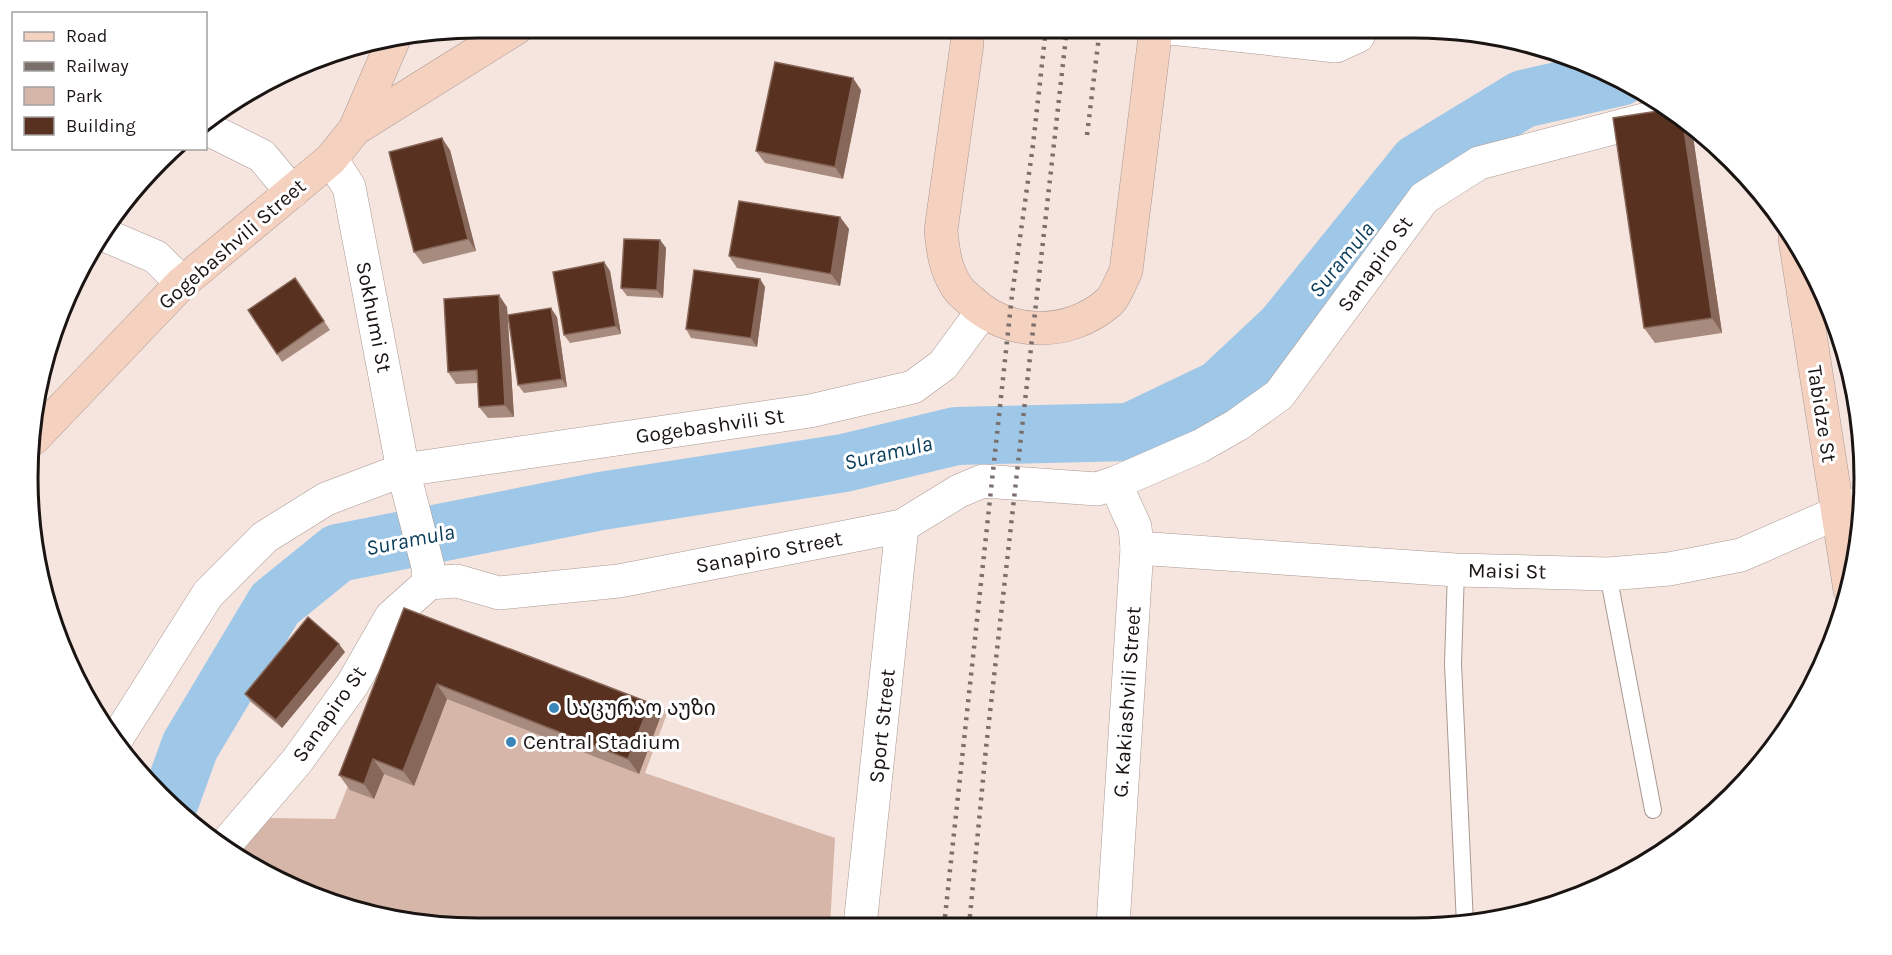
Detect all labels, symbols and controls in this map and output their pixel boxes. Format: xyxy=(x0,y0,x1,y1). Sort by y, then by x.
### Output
legend xyxy=(12,12,207,150)
text: Road xyxy=(66,25,107,47)
text: Railway xyxy=(66,55,129,77)
text: Park xyxy=(66,85,103,107)
text: Building xyxy=(66,115,136,137)
street label: Gogebashvili Street xyxy=(154,174,310,314)
street label: Sanapiro St xyxy=(1332,212,1418,316)
water label: Suramula xyxy=(1303,217,1380,303)
street label: Sokhumi St xyxy=(351,259,397,375)
street label: Tabidze St xyxy=(1803,364,1842,464)
street label: Gogebashvili St xyxy=(634,404,786,448)
water label: Suramula xyxy=(842,430,935,476)
water label: Suramula xyxy=(364,519,457,561)
street label: Sanapiro Street xyxy=(694,526,844,578)
street label: Maisi St xyxy=(1468,558,1547,584)
street label: G. Kakiashvili Street xyxy=(1108,606,1146,798)
street label: Sanapiro St xyxy=(287,661,371,767)
street label: Sport Street xyxy=(864,668,900,784)
place label: საცურაო აუზი xyxy=(566,696,716,720)
marker: საცურაო აუზი xyxy=(547,701,561,715)
place label: Central Stadium xyxy=(523,730,680,754)
marker: Central Stadium xyxy=(504,735,518,749)

